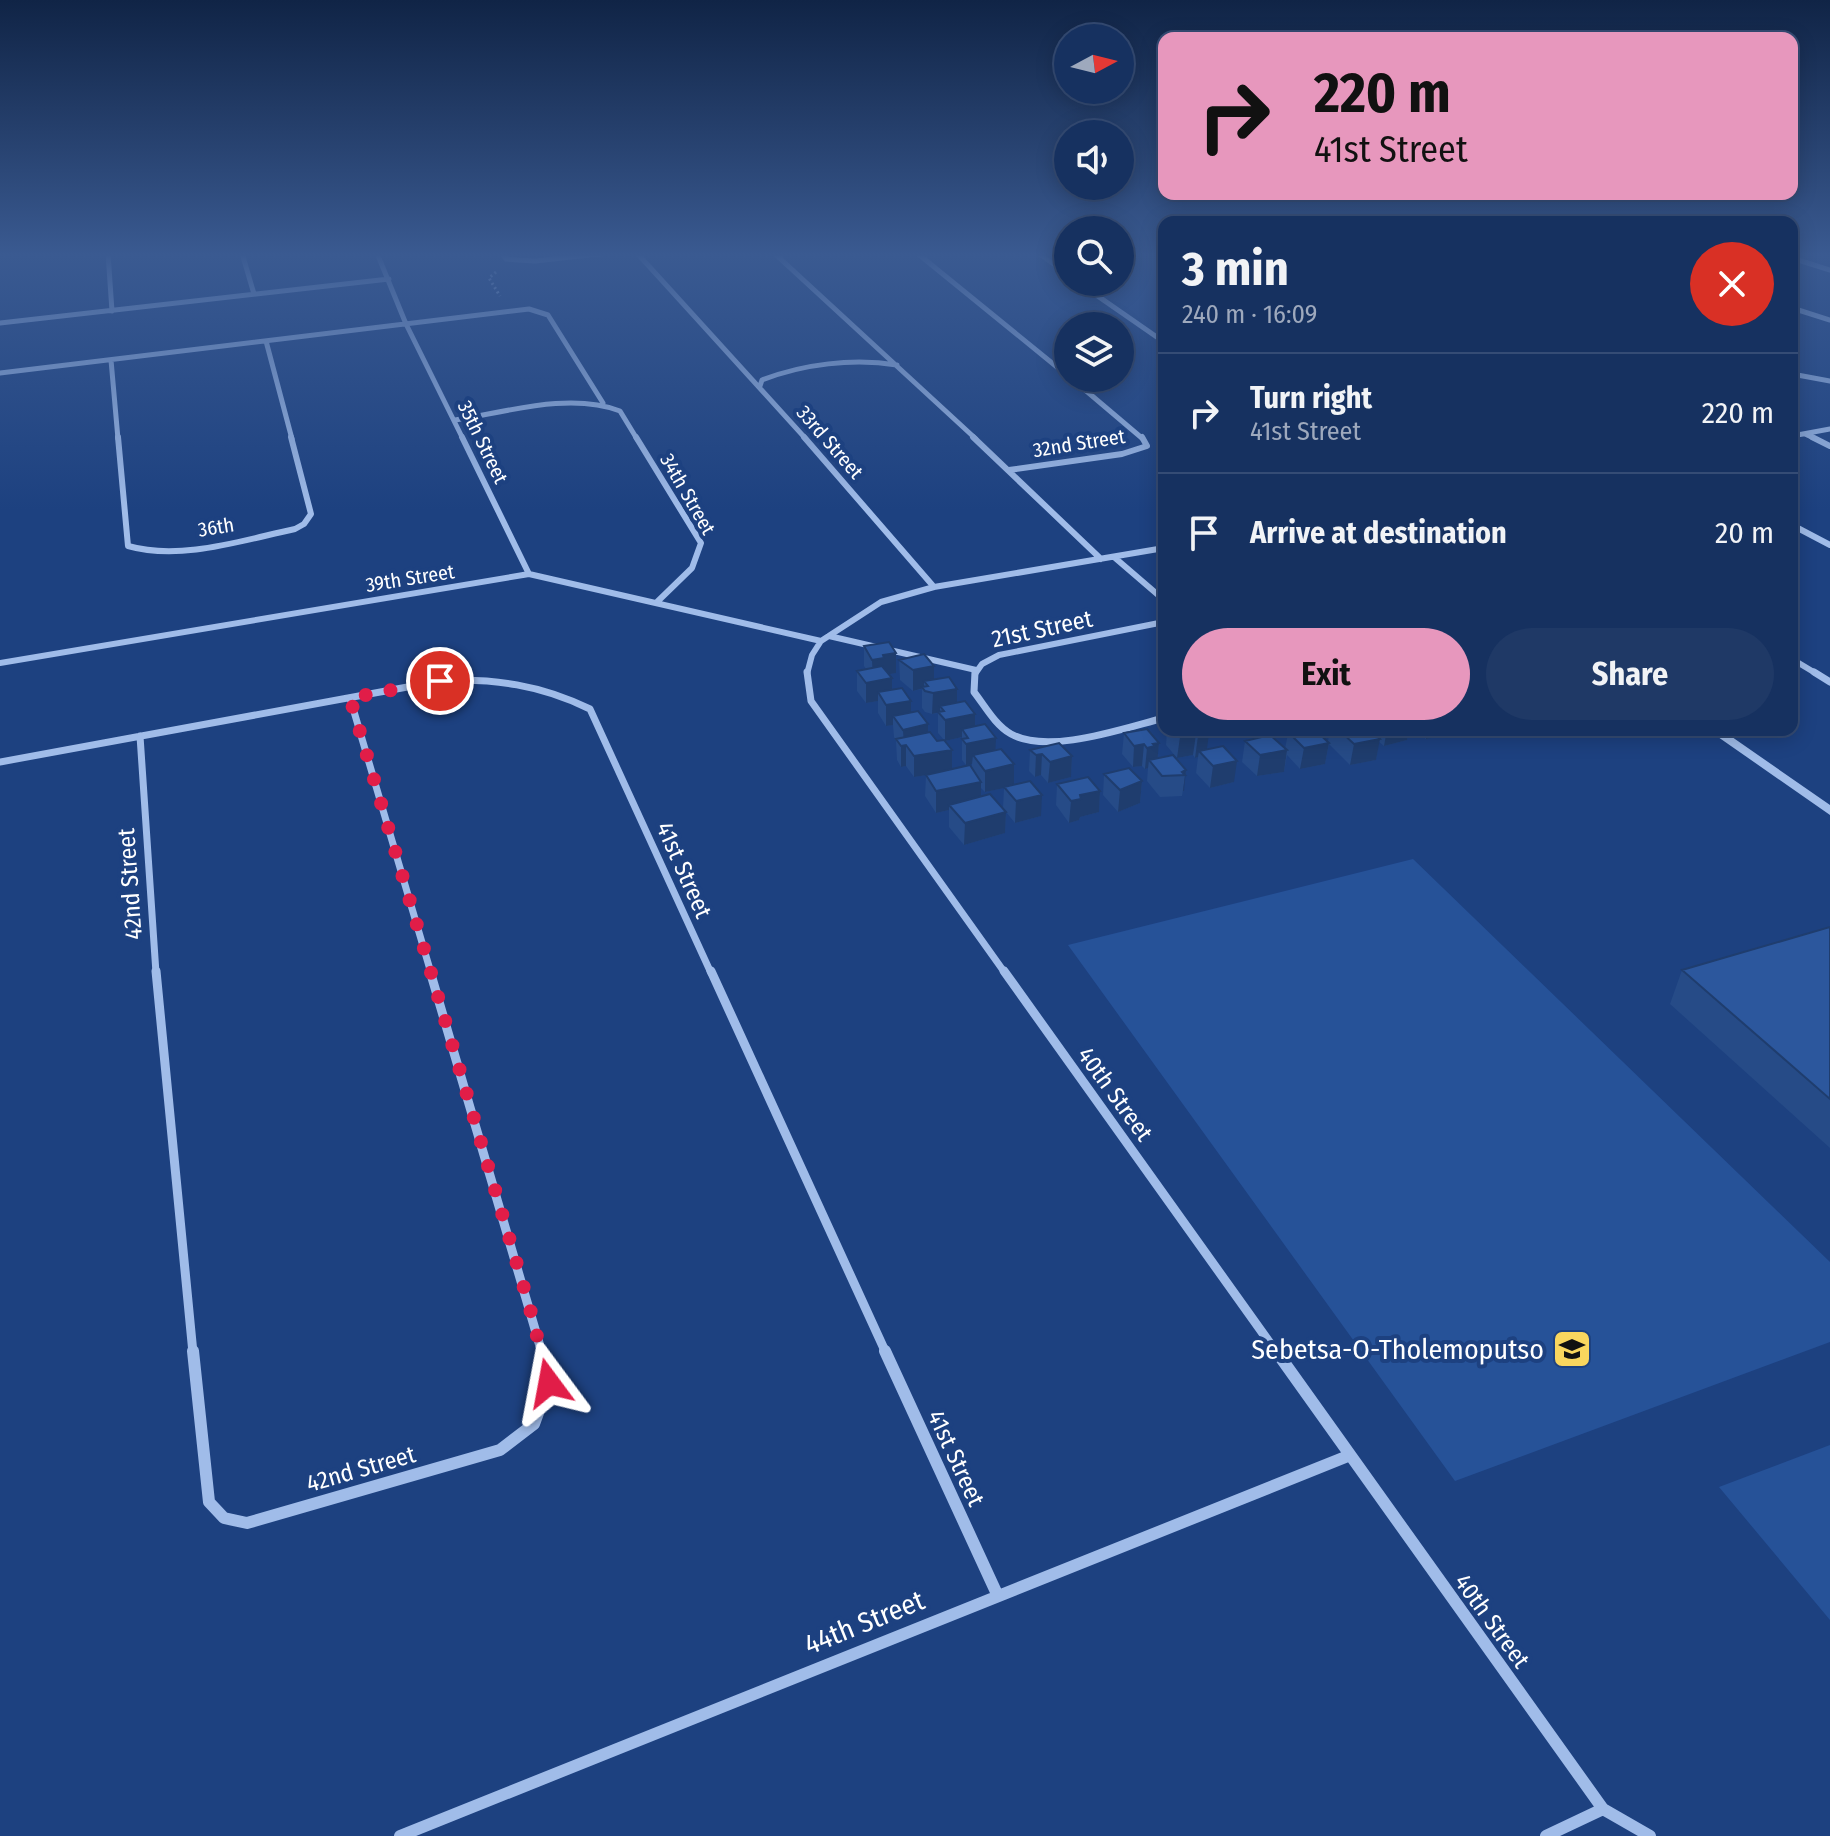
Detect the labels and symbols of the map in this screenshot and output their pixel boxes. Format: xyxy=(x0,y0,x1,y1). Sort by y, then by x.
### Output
north arrow xyxy=(1054,24,1134,104)
street label: 35th Street xyxy=(453,397,513,488)
street label: 33rd Street xyxy=(792,401,869,484)
street label: 32nd Street xyxy=(1031,424,1127,462)
street label: 34th Street xyxy=(655,449,721,539)
street label: 36th xyxy=(196,512,236,542)
street label: 39th Street xyxy=(364,559,457,597)
street label: 21st Street xyxy=(989,605,1095,653)
pin xyxy=(406,647,474,715)
street label: 41st Street xyxy=(650,818,718,923)
street label: 42nd Street xyxy=(112,827,148,941)
street label: 40th Street xyxy=(1072,1042,1159,1147)
school or university icon: Sebetsa-O-Tholemoputso xyxy=(1551,1328,1593,1370)
place label: Sebetsa-O-Tholemoputso xyxy=(1251,1333,1544,1366)
position arrow xyxy=(507,1341,591,1425)
street label: 41st Street xyxy=(922,1406,990,1510)
street label: 42nd Street xyxy=(303,1440,419,1498)
street label: 40th Street xyxy=(1449,1569,1536,1674)
street label: 44th Street xyxy=(799,1583,930,1661)

